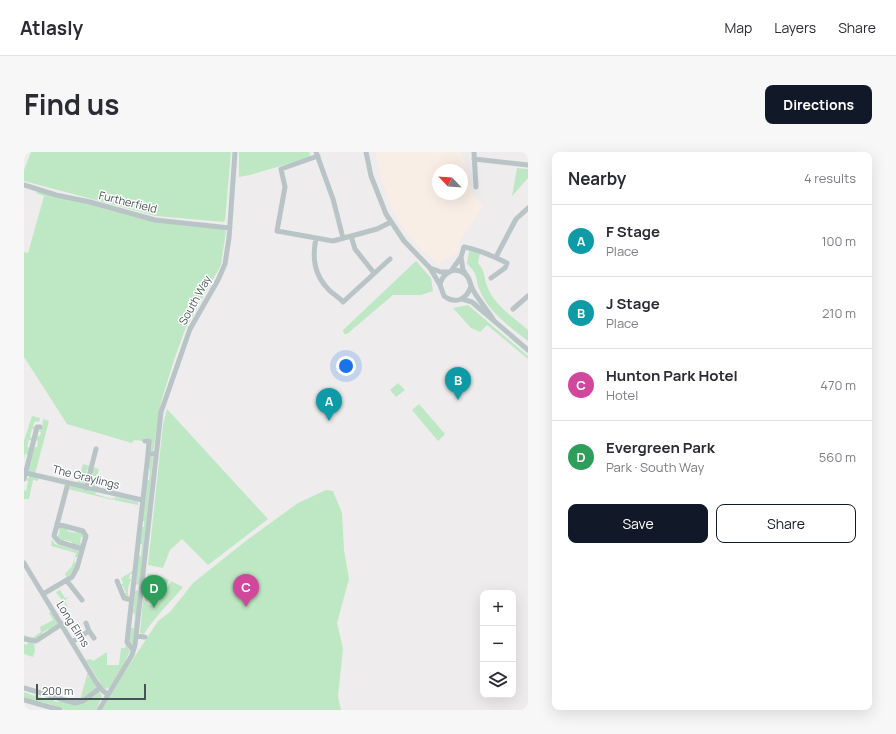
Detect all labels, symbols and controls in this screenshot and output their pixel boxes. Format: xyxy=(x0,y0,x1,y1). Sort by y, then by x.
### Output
text: Atlasly xyxy=(20,15,83,41)
text: Map xyxy=(724,18,752,37)
text: Layers xyxy=(774,18,816,37)
text: Share xyxy=(838,18,876,37)
text: Find us xyxy=(24,85,119,123)
button: Directions xyxy=(765,85,872,124)
north arrow xyxy=(432,164,468,200)
text: Nearby xyxy=(568,167,626,190)
text: 4 results xyxy=(804,169,856,187)
street label: Furtherfield xyxy=(97,187,159,216)
text: F Stage xyxy=(606,221,660,242)
text: A xyxy=(577,232,585,250)
text: 100 m xyxy=(821,232,856,250)
text: Place xyxy=(606,242,639,260)
street label: South Way xyxy=(175,272,214,327)
text: J Stage xyxy=(606,293,660,314)
text: B xyxy=(577,304,585,322)
text: 210 m xyxy=(822,304,856,322)
text: Place xyxy=(606,314,639,332)
your location xyxy=(336,356,356,376)
text: Hunton Park Hotel xyxy=(606,365,738,386)
pin: B xyxy=(445,367,471,400)
text: C xyxy=(576,376,586,394)
text: 470 m xyxy=(820,376,856,394)
text: Hotel xyxy=(606,386,638,404)
pin: A xyxy=(316,388,342,421)
text: Evergreen Park xyxy=(606,437,715,458)
text: D xyxy=(576,448,586,466)
text: 560 m xyxy=(819,448,856,466)
text: Park · South Way xyxy=(606,458,704,476)
street label: The Graylings xyxy=(51,461,122,492)
button: Save xyxy=(568,504,708,543)
button: Share xyxy=(716,504,856,543)
pin: C xyxy=(233,574,259,607)
pin: D xyxy=(141,575,167,608)
map controls xyxy=(480,590,516,698)
button: + xyxy=(480,590,516,626)
street label: Long Elms xyxy=(53,598,93,650)
button: − xyxy=(480,626,516,662)
button: layers xyxy=(480,662,516,698)
scale bar xyxy=(36,682,146,701)
text: 200 m xyxy=(42,683,73,698)

